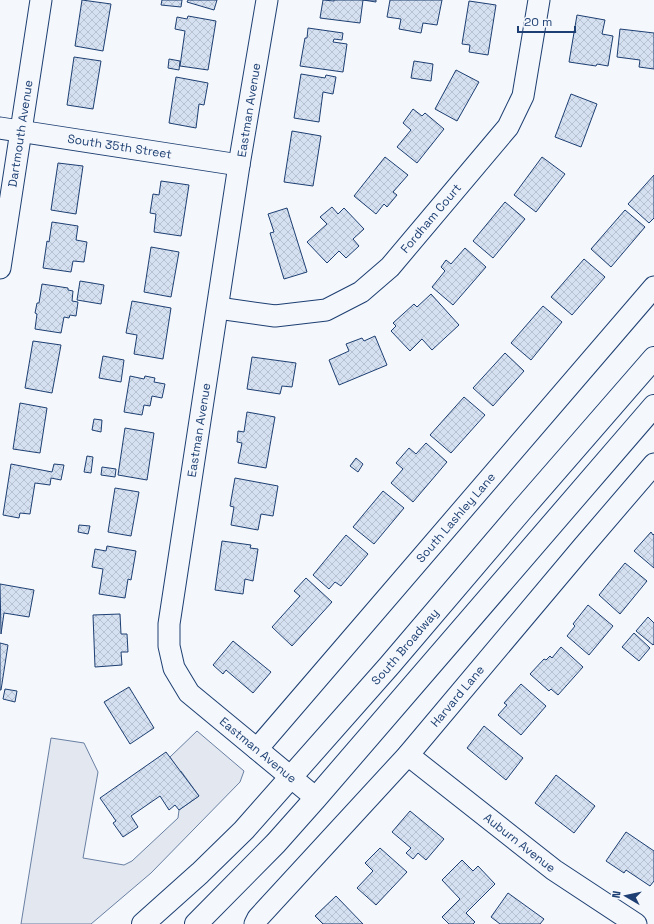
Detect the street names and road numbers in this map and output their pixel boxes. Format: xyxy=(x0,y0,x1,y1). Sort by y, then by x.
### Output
street label: Eastman Avenue xyxy=(234,62,264,158)
street label: Dartmouth Avenue xyxy=(4,79,37,188)
street label: South 35th Street xyxy=(66,131,173,162)
street label: Fordham Court xyxy=(397,180,465,257)
street label: Eastman Avenue xyxy=(184,382,214,478)
street label: South Lashley Lane xyxy=(413,469,499,566)
street label: South Broadway xyxy=(368,605,442,688)
street label: Harvard Lane xyxy=(427,662,488,730)
street label: Eastman Avenue xyxy=(216,714,300,787)
street label: Auburn Avenue xyxy=(480,810,559,876)

